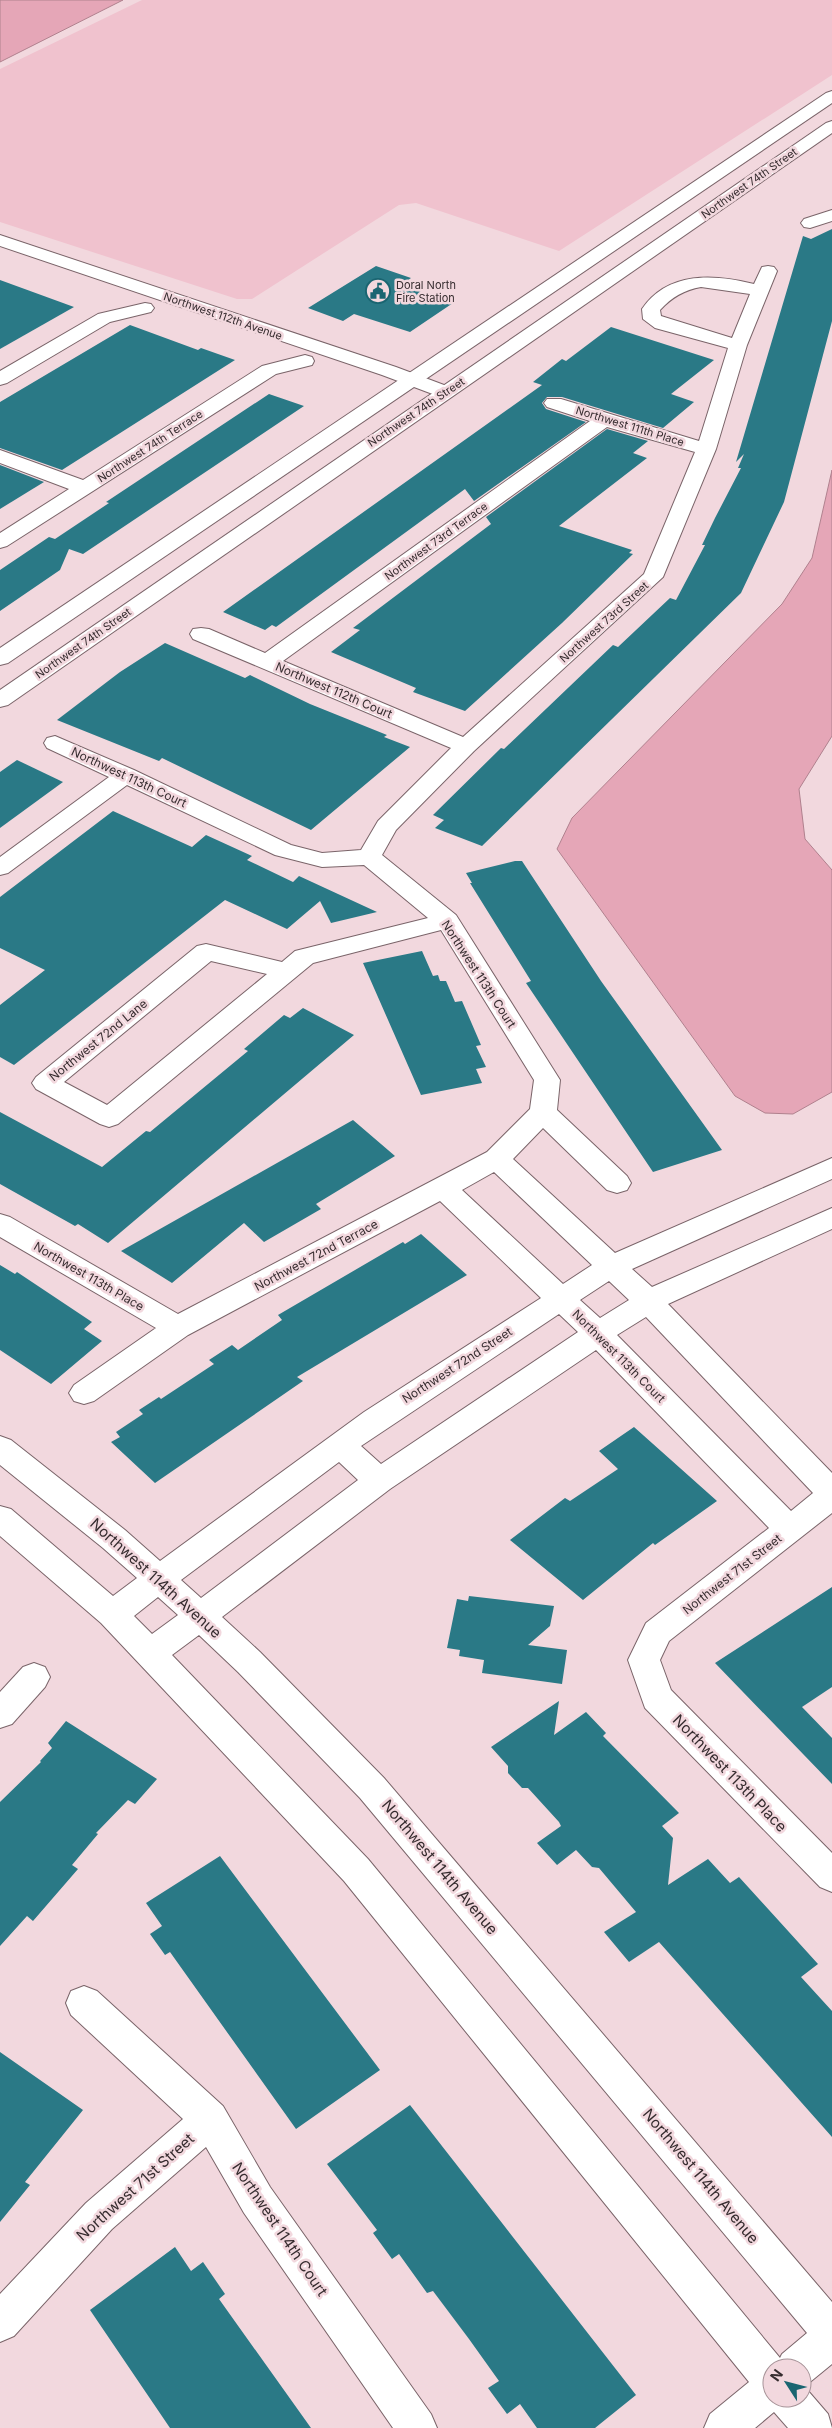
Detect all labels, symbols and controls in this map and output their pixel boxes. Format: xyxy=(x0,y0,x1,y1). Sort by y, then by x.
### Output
street label: Northwest 74th Street xyxy=(698,144,800,221)
public building icon: Doral North Fire Station xyxy=(365,278,391,304)
place label: Doral North Fire Station xyxy=(396,278,456,305)
street label: Northwest 112th Avenue xyxy=(162,289,284,343)
street label: Northwest 74th Street xyxy=(365,374,467,450)
street label: Northwest 111th Place xyxy=(574,403,686,449)
street label: Northwest 74th Terrace xyxy=(95,407,205,485)
street label: Northwest 73rd Terrace xyxy=(382,499,490,583)
street label: Northwest 73rd Street xyxy=(557,578,652,666)
street label: Northwest 74th Street xyxy=(32,604,134,681)
street label: Northwest 112th Court xyxy=(273,659,395,721)
street label: Northwest 113th Court xyxy=(69,744,189,810)
street label: Northwest 113th Court xyxy=(439,917,519,1031)
street label: Northwest 72nd Lane xyxy=(46,996,150,1084)
street label: Northwest 72nd Terrace xyxy=(252,1216,380,1294)
street label: Northwest 113th Place xyxy=(31,1238,147,1314)
street label: Northwest 113th Court xyxy=(569,1306,669,1406)
street label: Northwest 72nd Street xyxy=(399,1324,515,1406)
street label: Northwest 114th Avenue xyxy=(86,1514,226,1642)
street label: Northwest 71st Street xyxy=(680,1531,784,1617)
street label: Northwest 113th Place xyxy=(669,1710,791,1836)
street label: Northwest 114th Avenue xyxy=(378,1796,502,1938)
street label: Northwest 114th Avenue xyxy=(639,2105,763,2247)
street label: Northwest 71st Street xyxy=(72,2129,198,2245)
street label: Northwest 114th Court xyxy=(228,2159,332,2300)
north arrow xyxy=(762,2358,812,2408)
text: N xyxy=(766,2366,786,2384)

